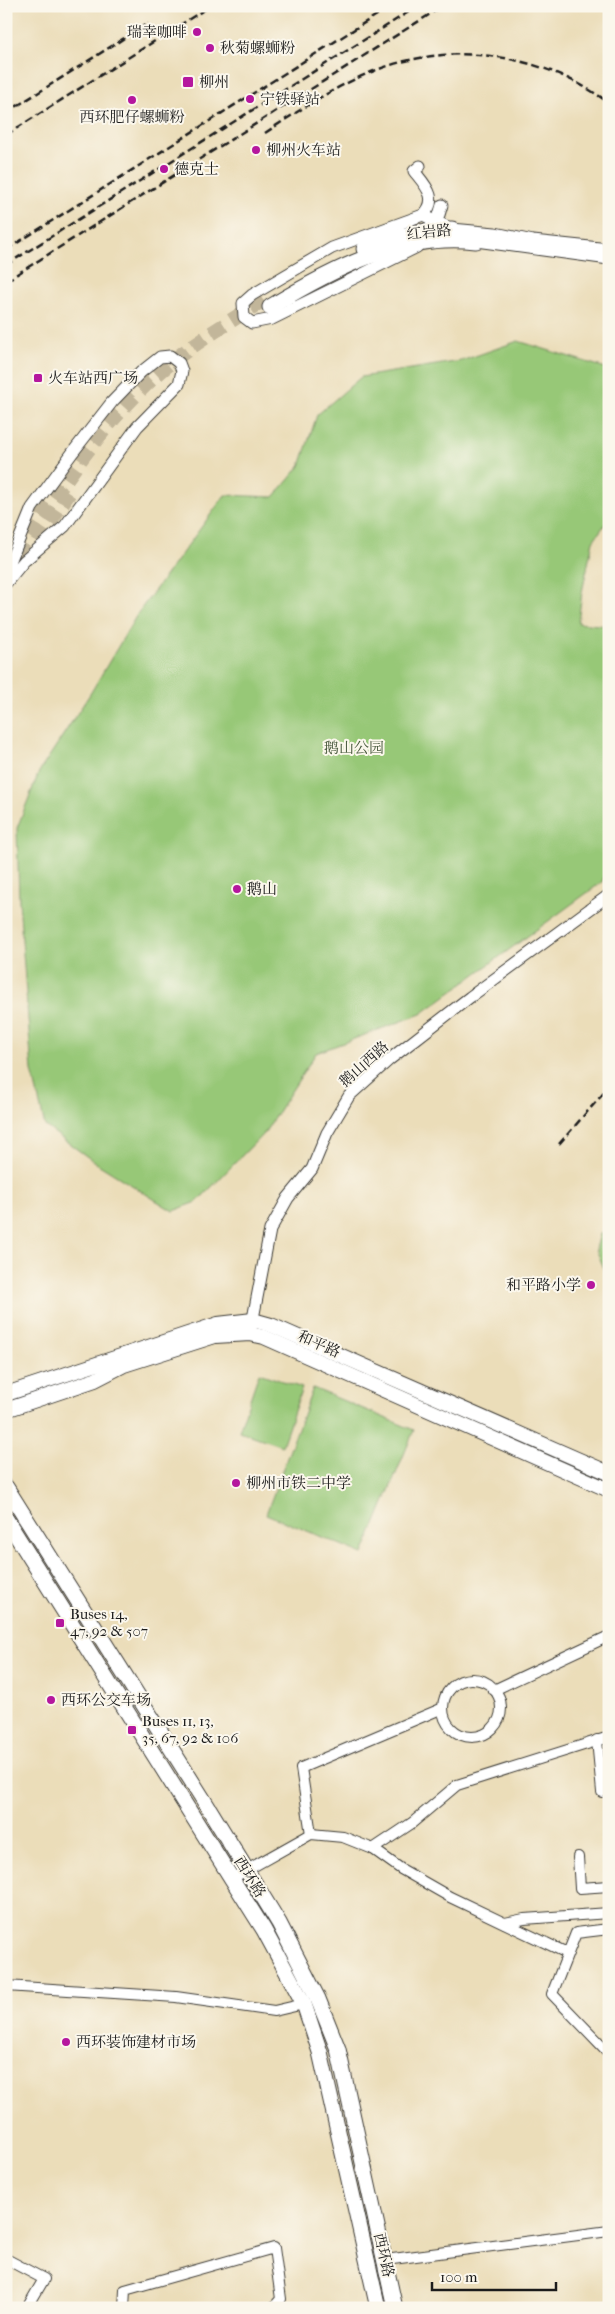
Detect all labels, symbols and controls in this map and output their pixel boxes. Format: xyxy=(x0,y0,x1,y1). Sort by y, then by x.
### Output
place label: 瑞幸咖啡 xyxy=(127,23,187,41)
marker: 瑞幸咖啡 xyxy=(191,26,203,38)
place label: 秋菊螺蛳粉 xyxy=(220,39,295,57)
marker: 秋菊螺蛳粉 xyxy=(204,42,216,54)
place label: 柳州 xyxy=(199,73,229,91)
marker: 柳州 xyxy=(181,75,195,89)
place label: 宁铁驿站 xyxy=(260,90,320,108)
marker: 宁铁驿站 xyxy=(244,93,256,105)
marker: 西环肥仔螺蛳粉 xyxy=(126,94,138,106)
place label: 西环肥仔螺蛳粉 xyxy=(79,108,185,126)
place label: 柳州火车站 xyxy=(266,141,341,159)
marker: 柳州火车站 xyxy=(250,144,262,156)
place label: 德克士 xyxy=(174,160,219,178)
marker: 德克士 xyxy=(158,163,170,175)
street label: 红岩路 xyxy=(406,221,452,243)
place label: 火车站西广场 xyxy=(48,369,138,387)
marker: 火车站西广场 xyxy=(32,372,44,384)
park label: 鹅山公园 xyxy=(324,739,384,757)
place label: 鹅山 xyxy=(247,880,277,898)
marker: 鹅山 xyxy=(231,883,243,895)
street label: 鹅山西路 xyxy=(336,1037,392,1091)
place label: 和平路小学 xyxy=(506,1276,581,1294)
marker: 和平路小学 xyxy=(585,1279,597,1291)
street label: 和平路 xyxy=(295,1327,343,1361)
place label: 柳州市铁二中学 xyxy=(246,1474,351,1492)
marker: 柳州市铁二中学 xyxy=(230,1477,242,1489)
place label: Buses 14, 47, 92 & 507 xyxy=(70,1605,148,1640)
marker: Buses 14, 47, 92 & 507 xyxy=(54,1617,66,1629)
place label: 西环公交车场 xyxy=(61,1691,151,1709)
marker: 西环公交车场 xyxy=(45,1694,57,1706)
place label: Buses 11, 13, 35, 67, 92 & 106 xyxy=(142,1712,239,1747)
marker: Buses 11, 13, 35, 67, 92 & 106 xyxy=(126,1724,138,1736)
street label: 西环路 xyxy=(230,1853,270,1901)
place label: 西环装饰建材市场 xyxy=(76,2033,196,2051)
marker: 西环装饰建材市场 xyxy=(60,2036,72,2048)
street label: 西环路 xyxy=(370,2231,398,2279)
scale bar xyxy=(432,2259,556,2291)
text: 100 m xyxy=(440,2268,478,2286)

